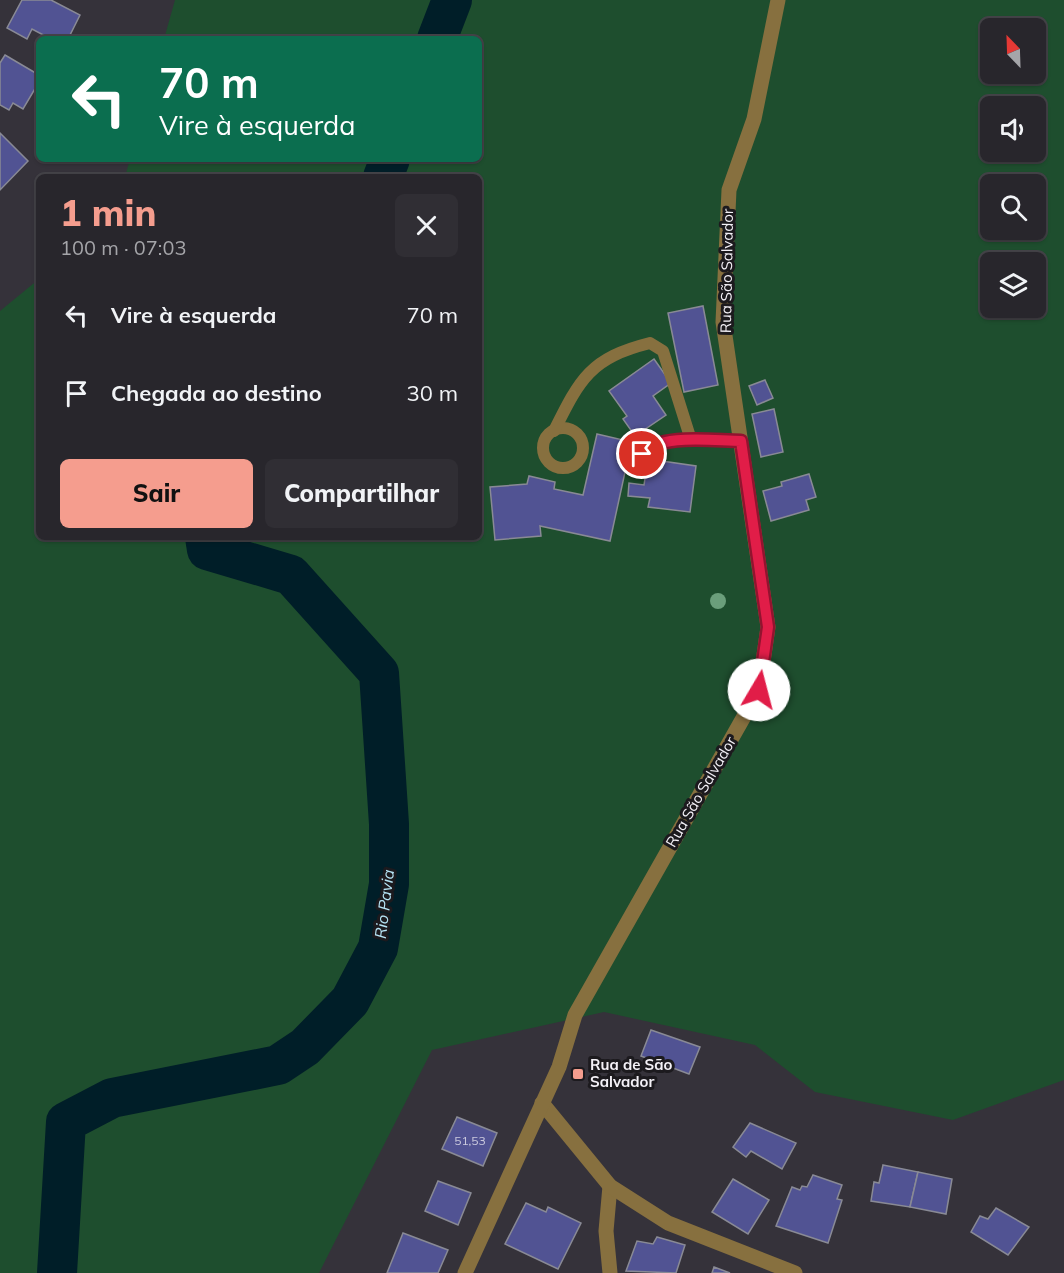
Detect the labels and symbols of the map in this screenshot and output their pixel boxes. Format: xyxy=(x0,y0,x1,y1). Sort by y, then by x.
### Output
north arrow xyxy=(980,18,1046,84)
street label: Rua São Salvador xyxy=(716,208,737,333)
pin xyxy=(616,428,667,479)
position arrow xyxy=(727,658,791,722)
street label: Rua São Salvador xyxy=(661,733,740,850)
water label: Rio Pavia xyxy=(370,868,398,940)
place label: Rua de São Salvador xyxy=(590,1055,672,1091)
marker: Rua de São Salvador xyxy=(571,1067,585,1081)
house number: 51,53 xyxy=(454,1133,486,1148)

